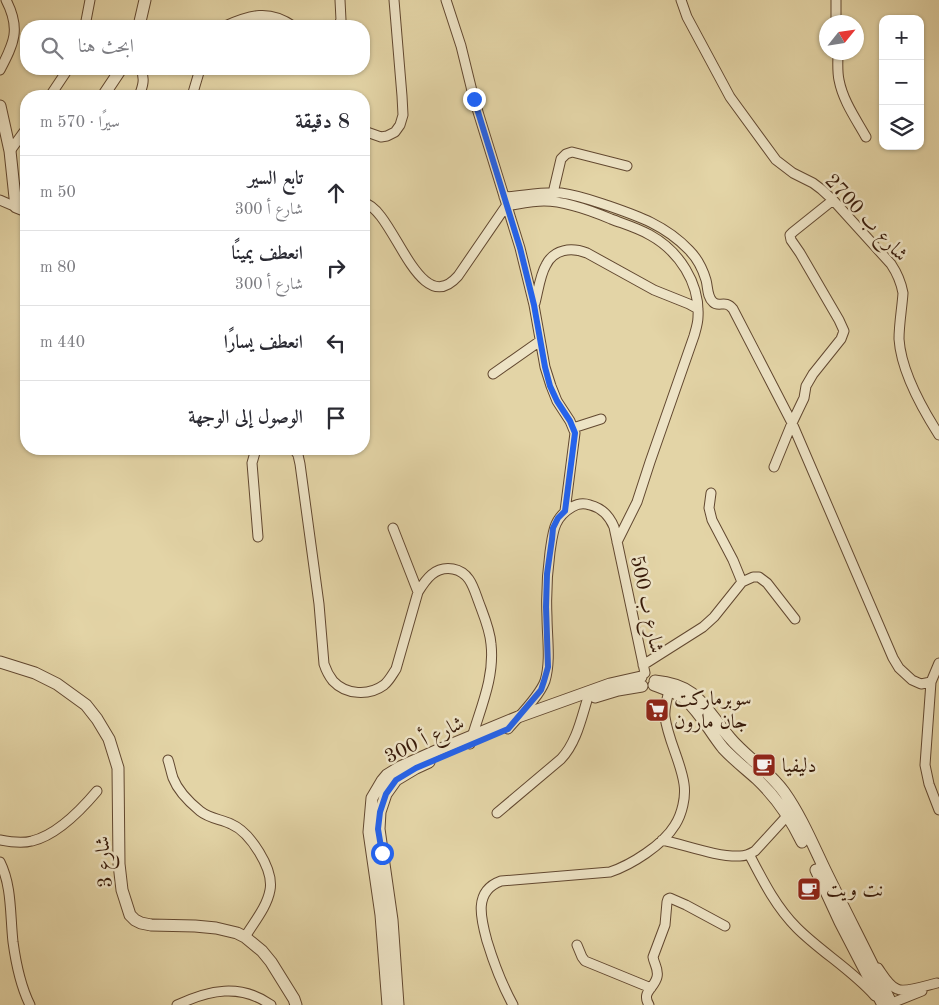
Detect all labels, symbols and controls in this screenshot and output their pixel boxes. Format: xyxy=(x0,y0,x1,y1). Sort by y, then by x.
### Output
north arrow xyxy=(819,15,864,60)
map controls xyxy=(879,15,924,150)
button: + xyxy=(879,15,924,60)
search box xyxy=(20,20,370,75)
icon: search xyxy=(38,34,66,62)
text: ابحث هنا xyxy=(78,38,134,57)
button: − xyxy=(879,60,924,105)
route end xyxy=(463,88,486,111)
button: layers xyxy=(879,105,924,150)
text: 8 دقيقة xyxy=(295,112,350,133)
text: سيرًا · 570 m xyxy=(40,115,120,131)
text: تابع السير xyxy=(248,170,303,189)
street label: شارع ب 2700 xyxy=(816,171,911,270)
icon: ahead xyxy=(322,179,350,207)
text: 50 m xyxy=(40,185,76,201)
text: شارع أ 300 xyxy=(235,202,303,218)
text: انعطف يمينًا xyxy=(231,245,303,264)
icon: right xyxy=(322,254,350,282)
text: 80 m xyxy=(40,260,76,276)
text: شارع أ 300 xyxy=(235,277,303,293)
icon: left xyxy=(322,329,350,357)
text: انعطف يسارًا xyxy=(224,334,303,353)
text: 440 m xyxy=(40,335,85,351)
icon: arrive xyxy=(322,404,350,432)
text: الوصول إلى الوجهة xyxy=(188,409,303,428)
street label: شارع ب 500 xyxy=(620,554,666,656)
place label: سوبرماركت جان مارون xyxy=(674,689,752,733)
supermarket icon: سوبرماركت جان مارون xyxy=(644,697,670,723)
street label: شارع أ 300 xyxy=(379,708,470,773)
cafe icon: دليفيا xyxy=(751,752,777,778)
place label: دليفيا xyxy=(782,757,816,777)
street label: شارع 3 xyxy=(93,835,123,888)
route start xyxy=(371,842,394,865)
cafe icon: نت ويت xyxy=(796,876,822,902)
place label: نت ويت xyxy=(826,881,884,901)

